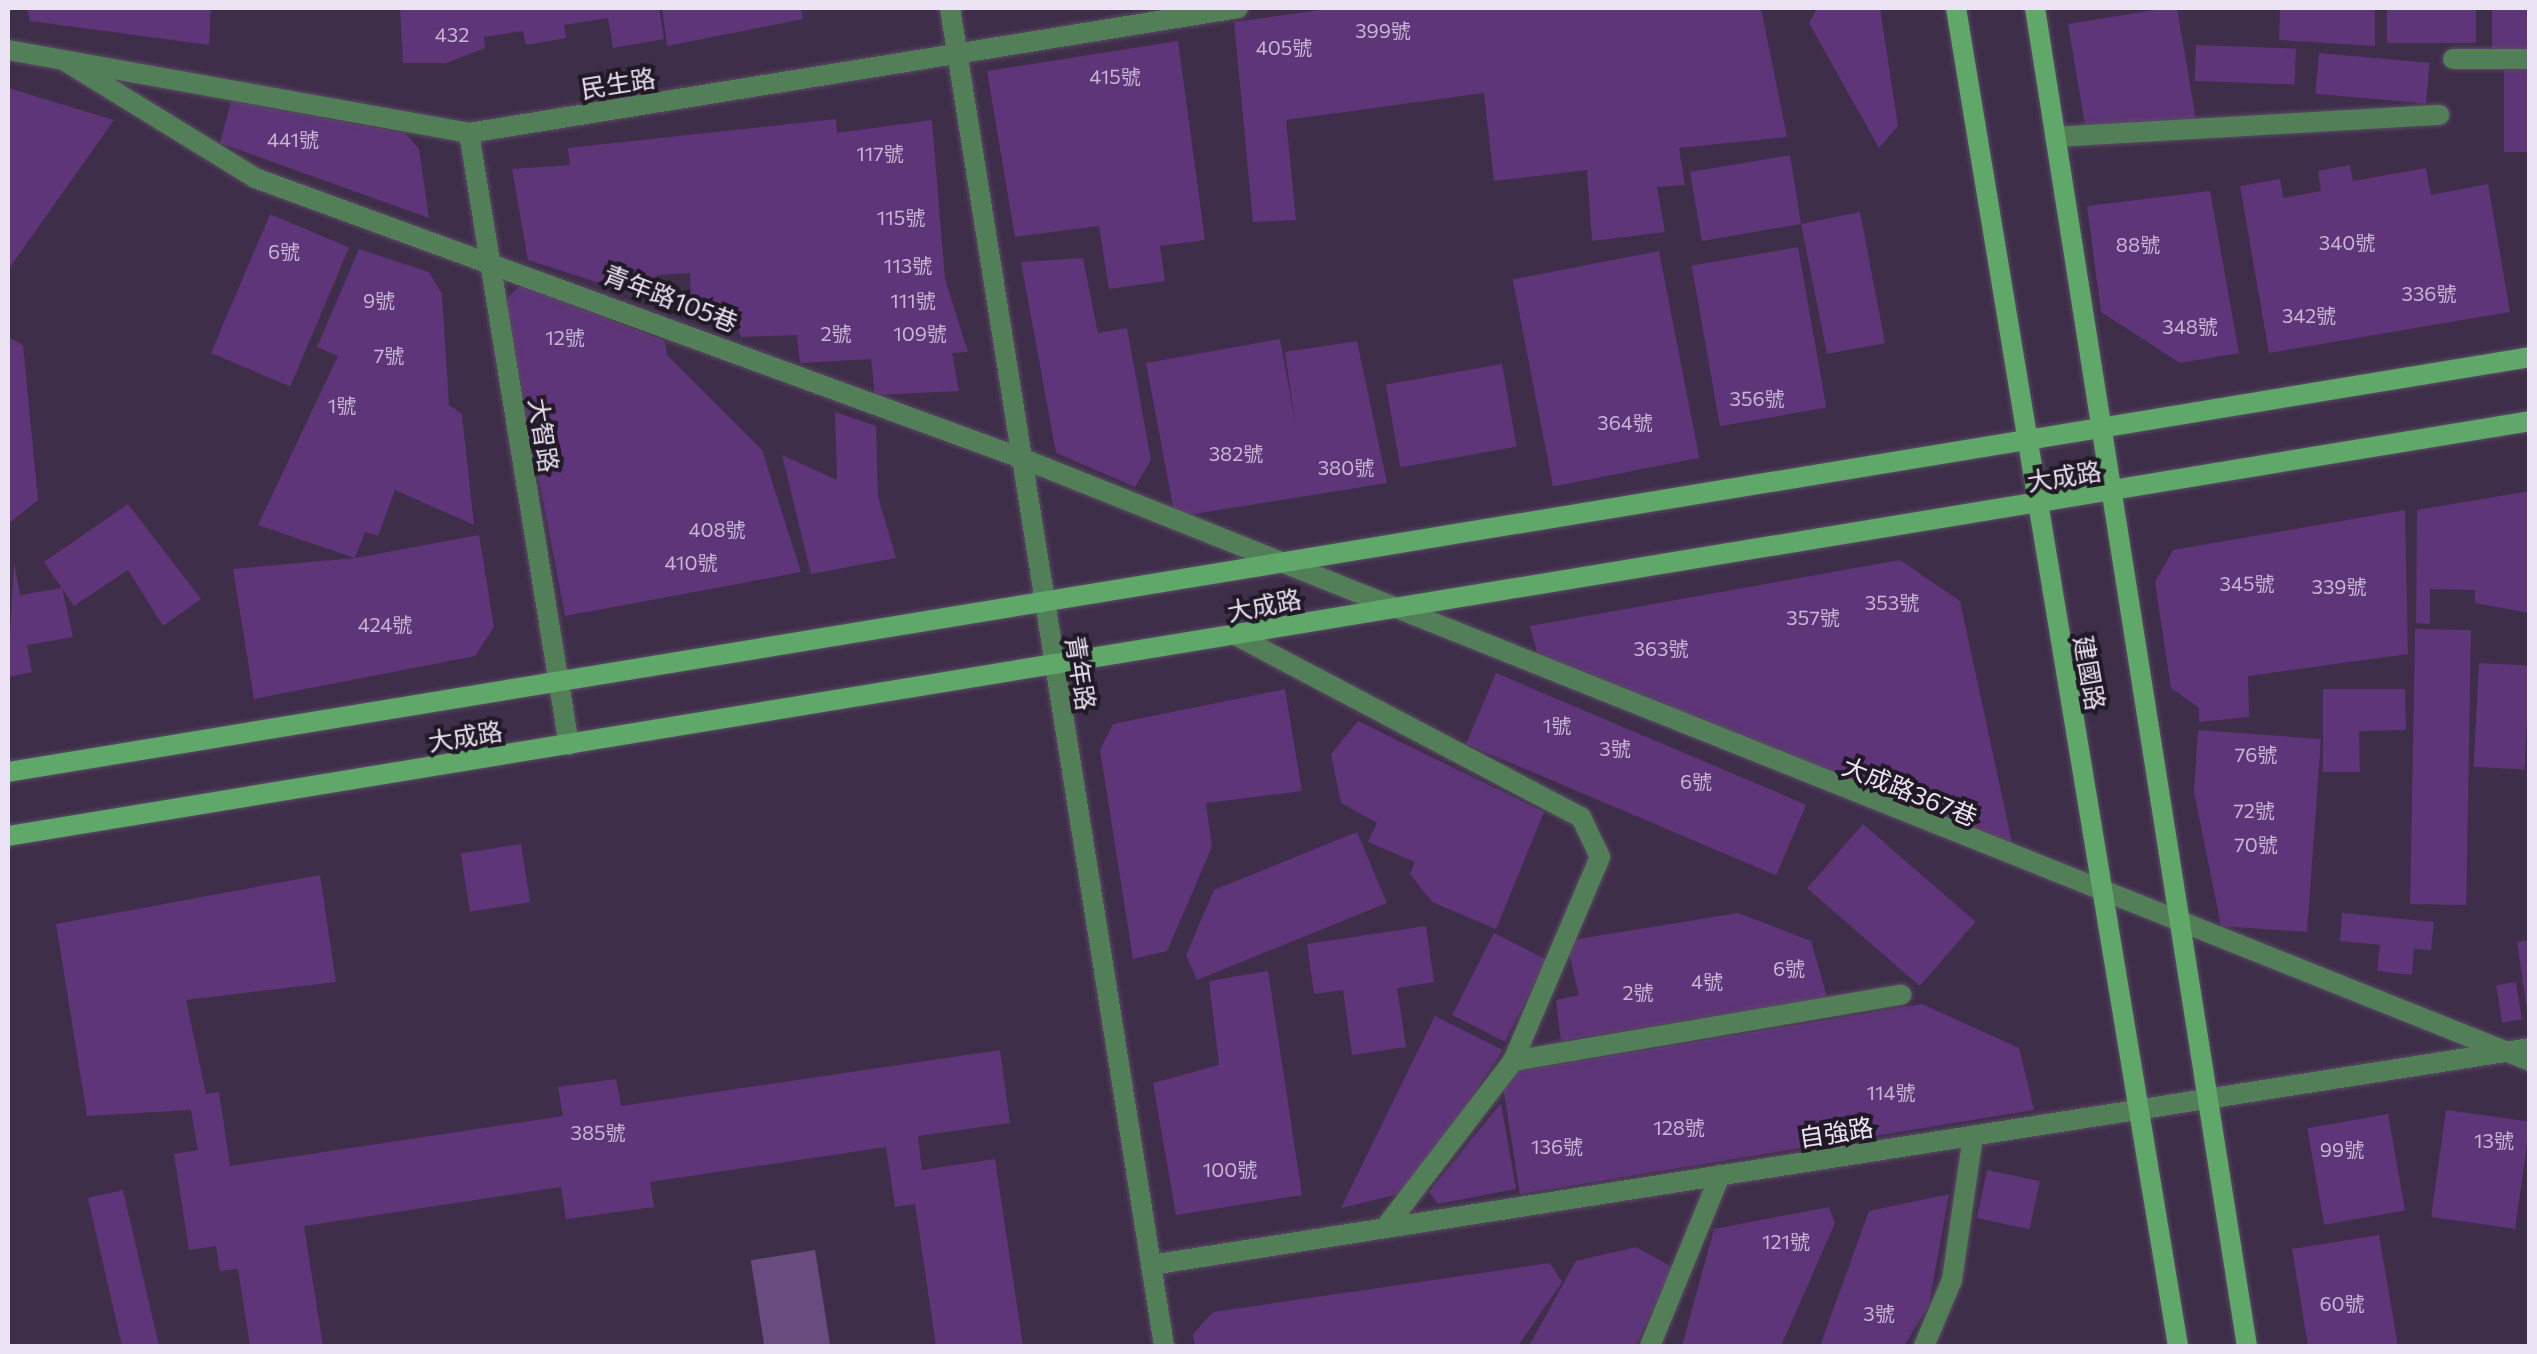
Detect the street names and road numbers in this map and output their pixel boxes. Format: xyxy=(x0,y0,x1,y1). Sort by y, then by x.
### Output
street label: 民生路 xyxy=(579,62,657,104)
street label: 青年路105巷 xyxy=(600,259,742,337)
street label: 大智路 xyxy=(523,396,565,474)
street label: 大成路 xyxy=(2025,455,2103,497)
street label: 大成路 xyxy=(1224,583,1304,627)
street label: 建國路 xyxy=(2069,633,2111,713)
street label: 青年路 xyxy=(1060,634,1102,712)
street label: 大成路 xyxy=(426,715,504,757)
street label: 大成路367巷 xyxy=(1838,750,1982,832)
street label: 自強路 xyxy=(1797,1111,1875,1153)

